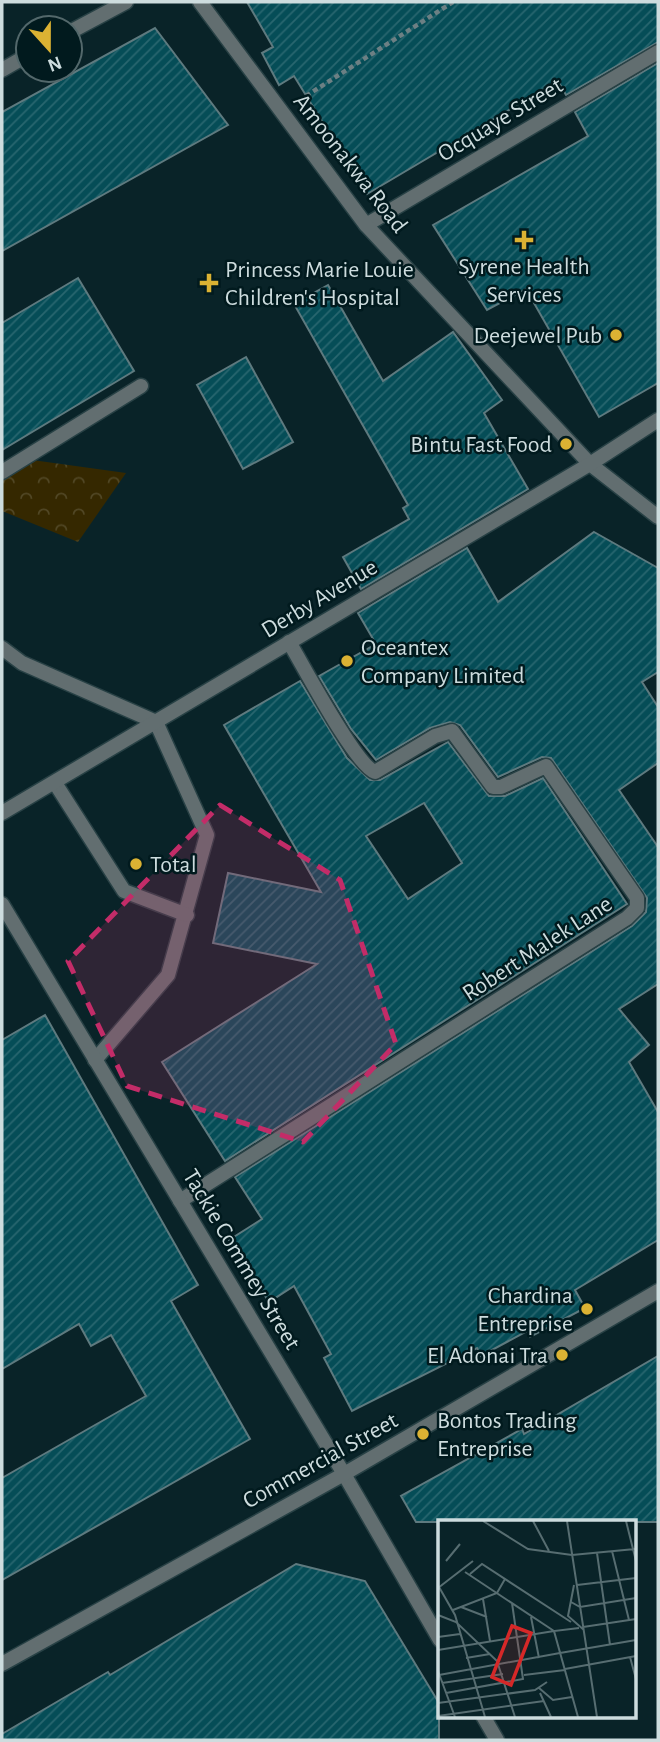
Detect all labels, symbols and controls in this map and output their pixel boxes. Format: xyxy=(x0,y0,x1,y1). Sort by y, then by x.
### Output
north arrow xyxy=(14,14,84,84)
text: N xyxy=(45,52,64,75)
street label: Ocquaye Street xyxy=(434,73,567,166)
street label: Amoonakwa Road xyxy=(289,90,412,238)
marker: Syrene Health Services xyxy=(516,232,532,248)
place label: Syrene Health Services xyxy=(458,255,590,307)
place label: Princess Marie Louie Children's Hospital xyxy=(225,258,414,310)
marker: Princess Marie Louie Children's Hospital xyxy=(199,273,219,293)
place label: Deejewel Pub xyxy=(473,324,602,348)
marker: Deejewel Pub xyxy=(608,327,624,343)
place label: Bintu Fast Food xyxy=(410,433,552,457)
marker: Bintu Fast Food xyxy=(558,436,574,452)
street label: Derby Avenue xyxy=(257,555,382,643)
place label: Oceantex Company Limited xyxy=(361,636,525,688)
marker: Oceantex Company Limited xyxy=(339,653,355,669)
place label: Total xyxy=(150,853,197,877)
marker: Total xyxy=(128,856,144,872)
street label: Robert Malek Lane xyxy=(458,892,617,1006)
street label: Tackie Commey Street xyxy=(178,1165,305,1354)
place label: Chardina Entreprise xyxy=(477,1284,573,1336)
marker: Chardina Entreprise xyxy=(579,1301,595,1317)
place label: El Adonai Tra xyxy=(427,1344,548,1368)
marker: El Adonai Tra xyxy=(554,1347,570,1363)
street label: Commercial Street xyxy=(239,1408,402,1513)
place label: Bontos Trading Entreprise xyxy=(437,1409,577,1461)
marker: Bontos Trading Entreprise xyxy=(415,1426,431,1442)
inset map xyxy=(438,1520,636,1718)

